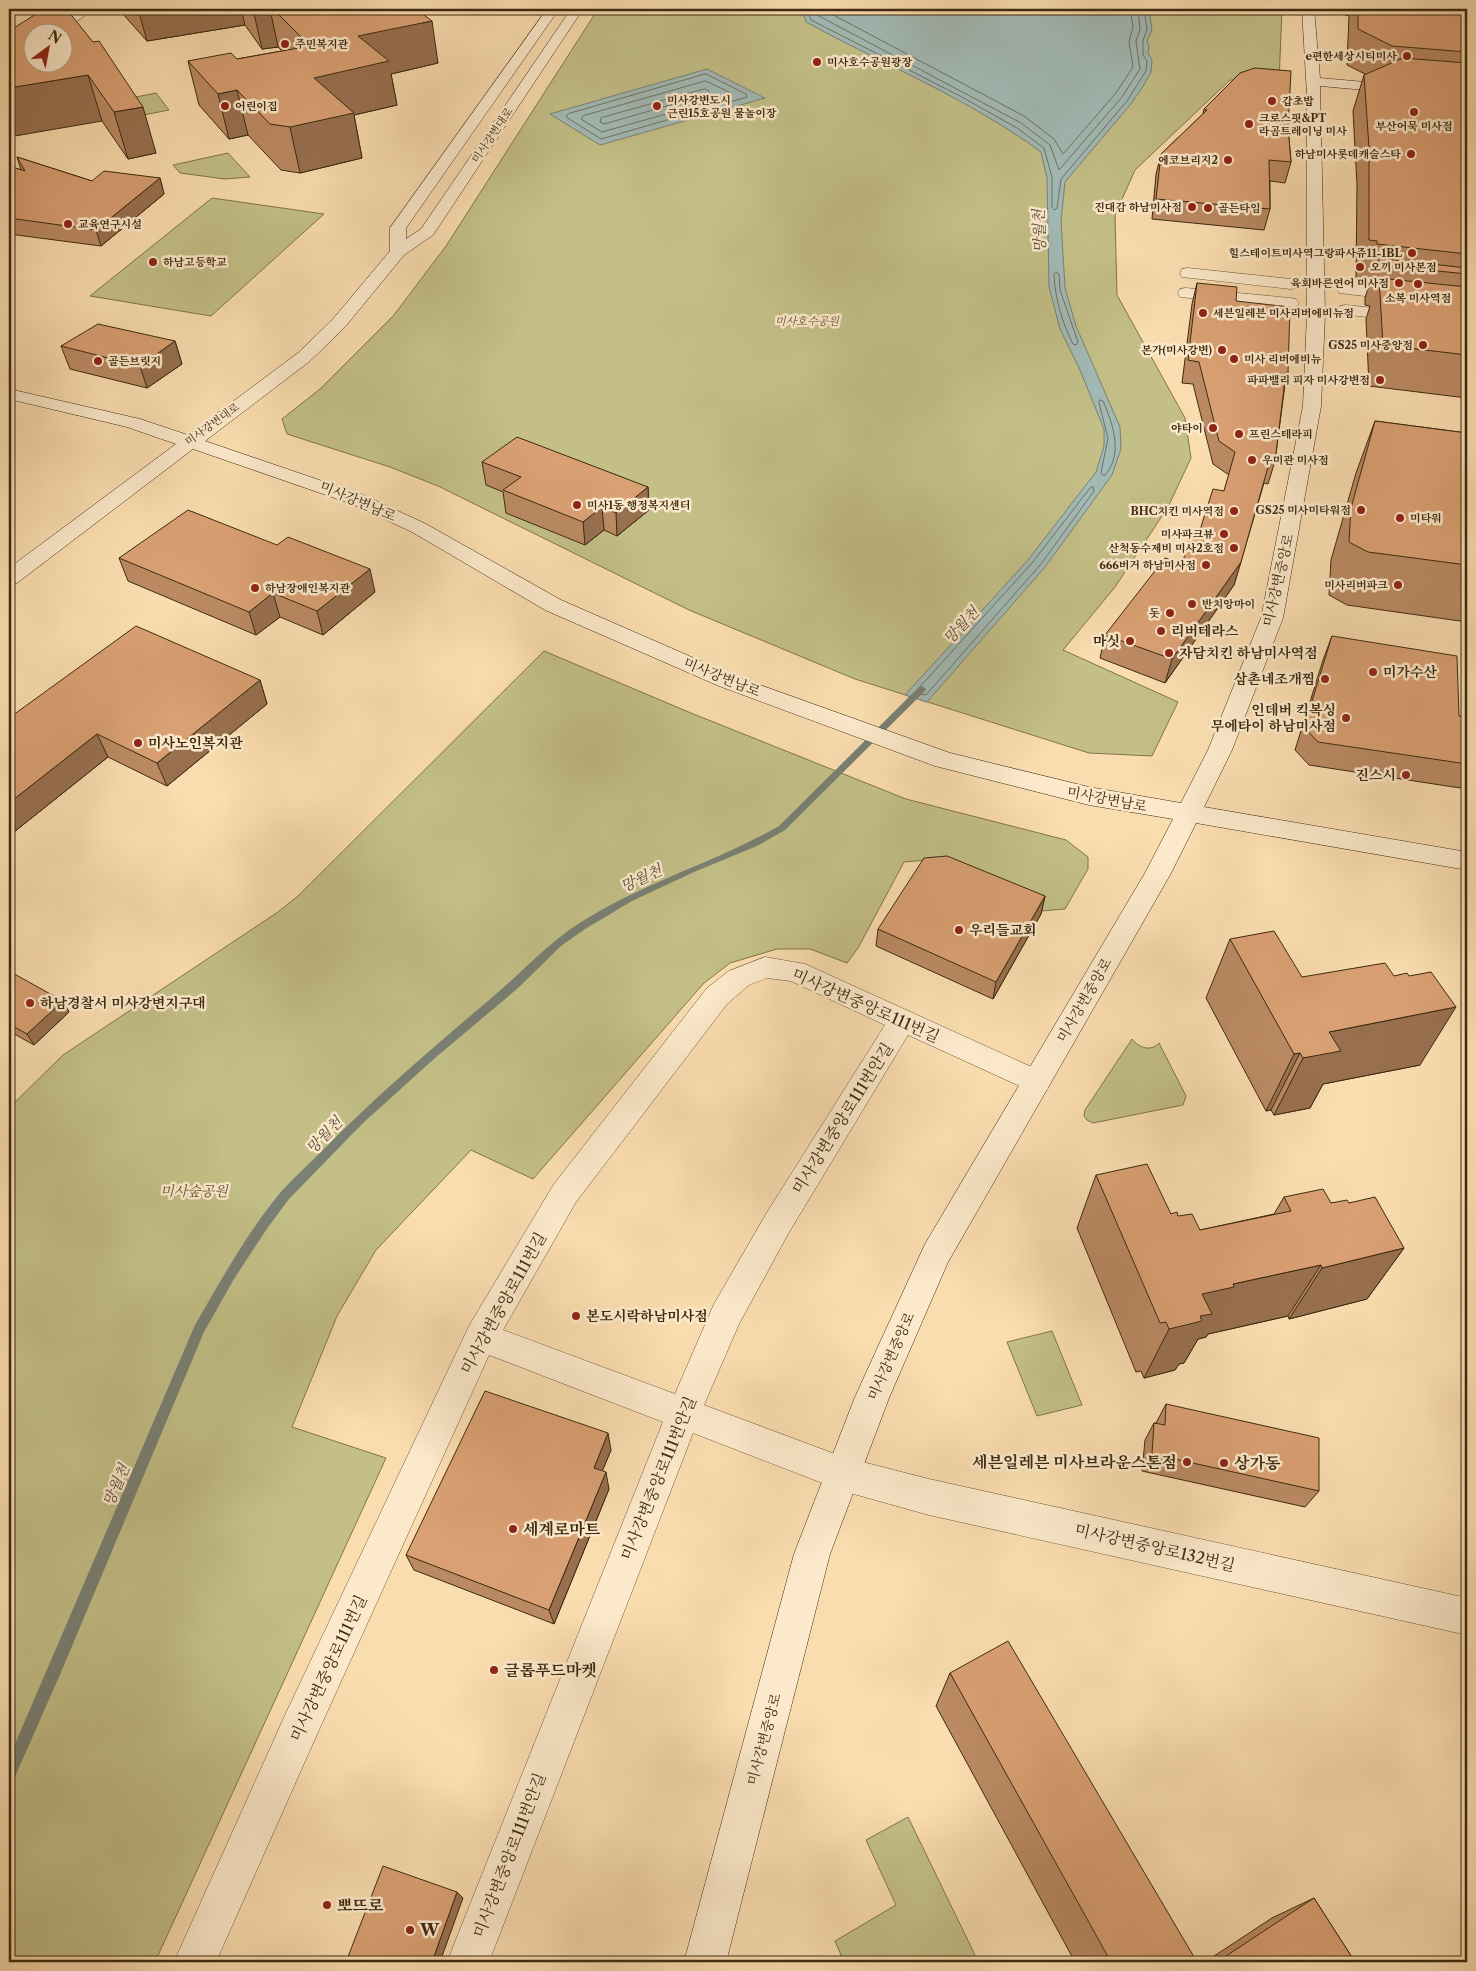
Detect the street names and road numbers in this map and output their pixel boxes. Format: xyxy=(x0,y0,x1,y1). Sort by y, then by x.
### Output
street label: 미사강변대로 xyxy=(468,104,516,165)
street label: 미사강변대로 xyxy=(182,399,242,448)
street label: 미사강변남로 xyxy=(317,477,399,525)
street label: 미사강변중앙로 xyxy=(1259,531,1298,628)
street label: 미사강변남로 xyxy=(681,653,763,701)
street label: 미사강변남로 xyxy=(1065,782,1149,816)
street label: 미사강변중앙로 xyxy=(1053,954,1116,1045)
street label: 미사강변중앙로111번길 xyxy=(789,963,943,1047)
street label: 미사강변중앙로111번안길 xyxy=(787,1039,897,1197)
street label: 미사강변중앙로111번길 xyxy=(456,1228,550,1378)
street label: 미사강변중앙로 xyxy=(864,1309,919,1403)
street label: 미사강변중앙로111번안길 xyxy=(616,1393,700,1563)
street label: 미사강변중앙로132번길 xyxy=(1073,1519,1237,1575)
street label: 미사강변중앙로111번길 xyxy=(285,1592,371,1744)
street label: 미사강변중앙로 xyxy=(743,1690,785,1787)
street label: 미사강변중앙로111번안길 xyxy=(468,1770,550,1940)

